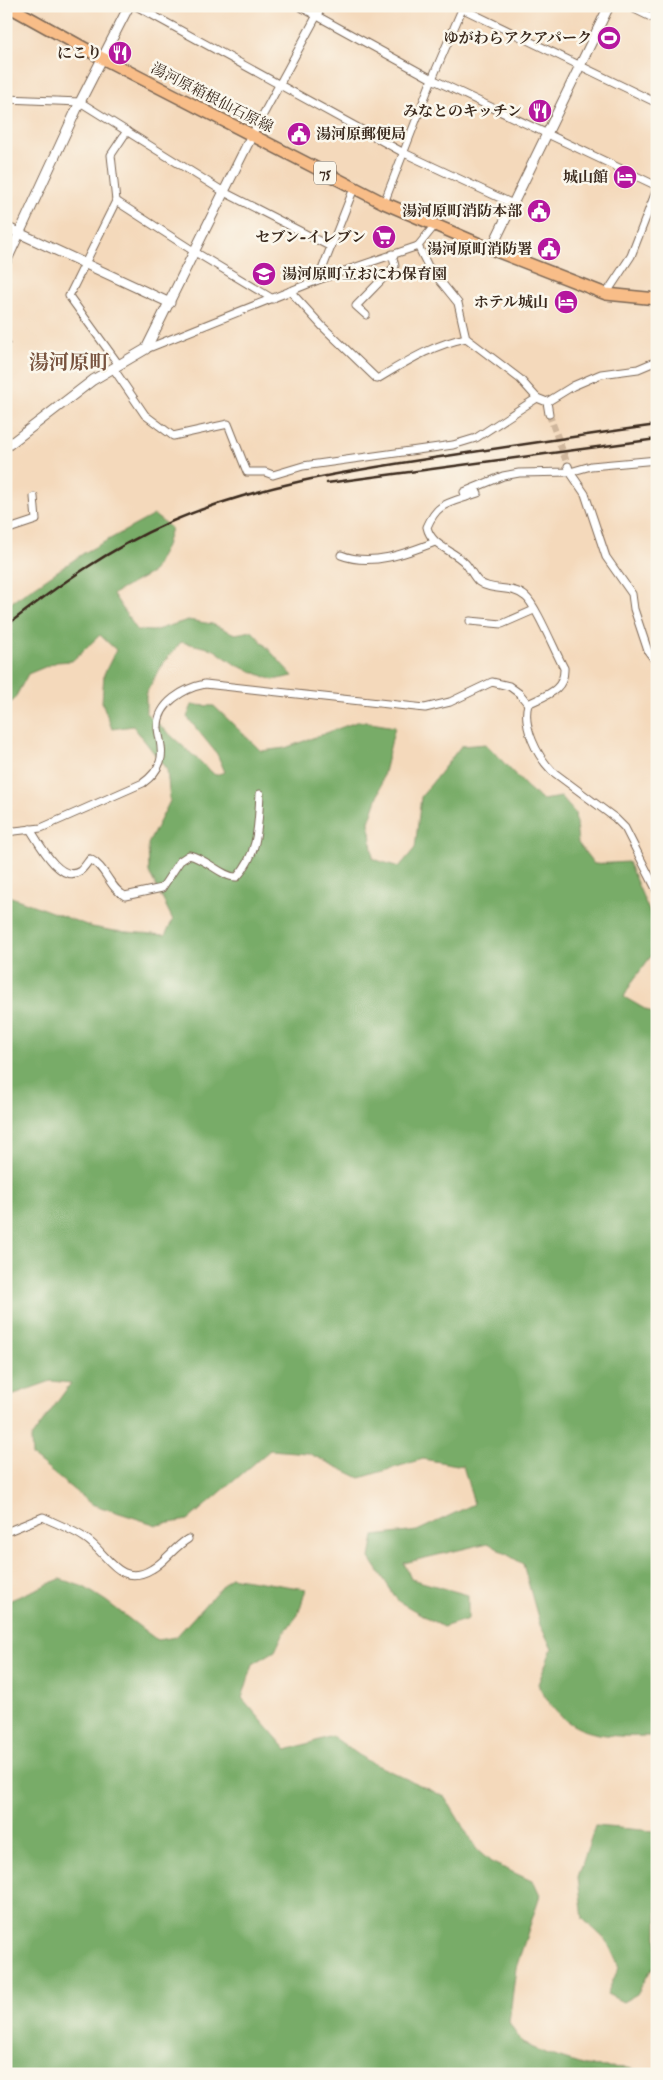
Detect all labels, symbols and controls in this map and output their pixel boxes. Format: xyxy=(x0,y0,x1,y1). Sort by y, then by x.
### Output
sports icon: ゆがわらアクアパーク xyxy=(596,25,622,51)
place label: ゆがわらアクアパーク xyxy=(444,29,592,48)
restaurant icon: にこり xyxy=(107,40,133,66)
place label: にこり xyxy=(57,44,102,63)
street label: 湯河原箱根仙石原線 xyxy=(148,59,276,137)
restaurant icon: みなとのキッチン xyxy=(527,98,553,124)
place label: みなとのキッチン xyxy=(403,102,522,121)
public building icon: 湯河原郵便局 xyxy=(286,121,312,147)
place label: 湯河原郵便局 xyxy=(316,125,406,144)
road number: 75 xyxy=(314,162,336,184)
hotel icon: 城山館 xyxy=(612,164,638,190)
place label: 城山館 xyxy=(563,168,608,187)
public building icon: 湯河原町消防本部 xyxy=(526,198,552,224)
place label: 湯河原町消防本部 xyxy=(402,202,523,221)
supermarket icon: セブン-イレブン xyxy=(371,224,397,250)
place label: セブン-イレブン xyxy=(255,228,366,247)
public building icon: 湯河原町消防署 xyxy=(536,236,562,262)
place label: 湯河原町消防署 xyxy=(427,240,532,259)
school or university icon: 湯河原町立おにわ保育園 xyxy=(251,261,277,287)
place label: 湯河原町立おにわ保育園 xyxy=(282,265,447,284)
hotel icon: ホテル城山 xyxy=(553,289,579,315)
place label: ホテル城山 xyxy=(474,293,548,312)
district label: 湯河原町 xyxy=(29,351,110,376)

